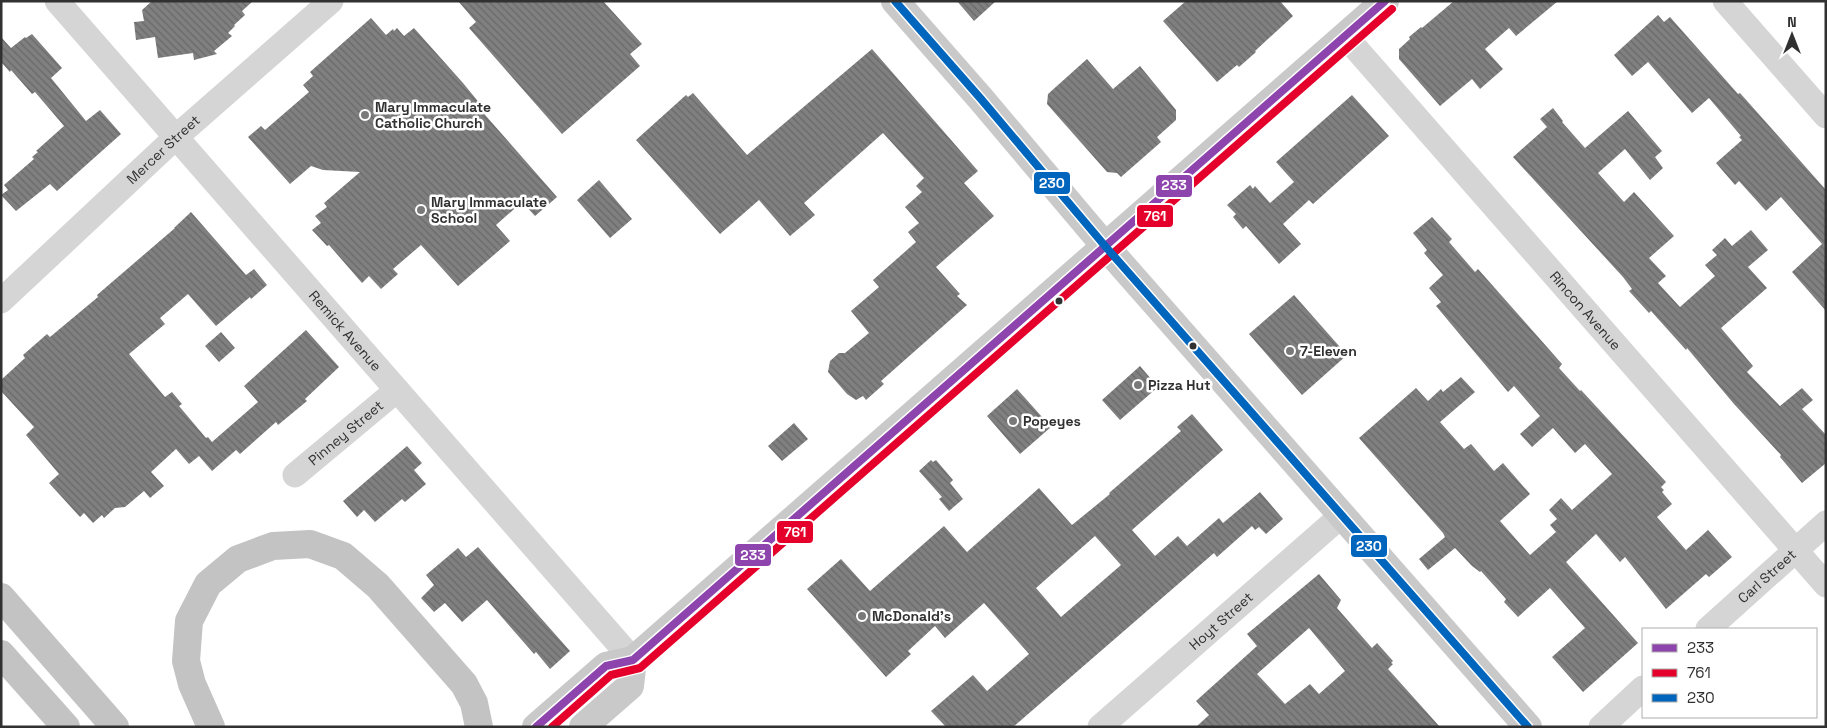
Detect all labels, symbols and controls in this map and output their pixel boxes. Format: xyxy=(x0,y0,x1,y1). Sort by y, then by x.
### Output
north arrow xyxy=(1767,10,1817,60)
text: N xyxy=(1787,13,1797,31)
place label: Mary Immaculate Catholic Church xyxy=(375,98,491,132)
marker: Mary Immaculate Catholic Church xyxy=(359,109,371,121)
street label: Mercer Street xyxy=(123,111,204,188)
line badge: 230 xyxy=(1033,171,1071,195)
text: 230 xyxy=(1039,174,1065,192)
line badge: 233 xyxy=(1155,174,1193,198)
text: 233 xyxy=(1161,176,1187,194)
place label: Mary Immaculate School xyxy=(431,193,547,227)
marker: Mary Immaculate School xyxy=(415,204,427,216)
line badge: 761 xyxy=(1136,204,1174,228)
text: 761 xyxy=(1144,207,1166,225)
street label: Rincon Avenue xyxy=(1546,267,1625,354)
street label: Remick Avenue xyxy=(305,287,385,375)
unlabelled marker xyxy=(1054,296,1064,306)
unlabelled marker xyxy=(1188,341,1198,351)
place label: 7-Eleven xyxy=(1300,342,1357,360)
marker: 7-Eleven xyxy=(1284,345,1296,357)
place label: Pizza Hut xyxy=(1148,376,1211,394)
marker: Pizza Hut xyxy=(1132,379,1144,391)
street label: Pinney Street xyxy=(304,396,387,469)
place label: Popeyes xyxy=(1023,412,1081,430)
marker: Popeyes xyxy=(1007,415,1019,427)
line badge: 761 xyxy=(776,520,814,544)
text: 761 xyxy=(784,523,806,541)
line badge: 230 xyxy=(1350,534,1388,558)
text: 230 xyxy=(1356,537,1382,555)
line badge: 233 xyxy=(734,543,772,567)
street label: Carl Street xyxy=(1734,545,1800,607)
text: 233 xyxy=(740,546,766,564)
street label: Hoyt Street xyxy=(1185,588,1257,654)
place label: McDonald's xyxy=(872,607,951,625)
marker: McDonald's xyxy=(856,610,868,622)
legend xyxy=(1642,628,1817,718)
text: 233 xyxy=(1687,638,1714,657)
text: 761 xyxy=(1687,663,1711,682)
text: 230 xyxy=(1687,688,1715,707)

